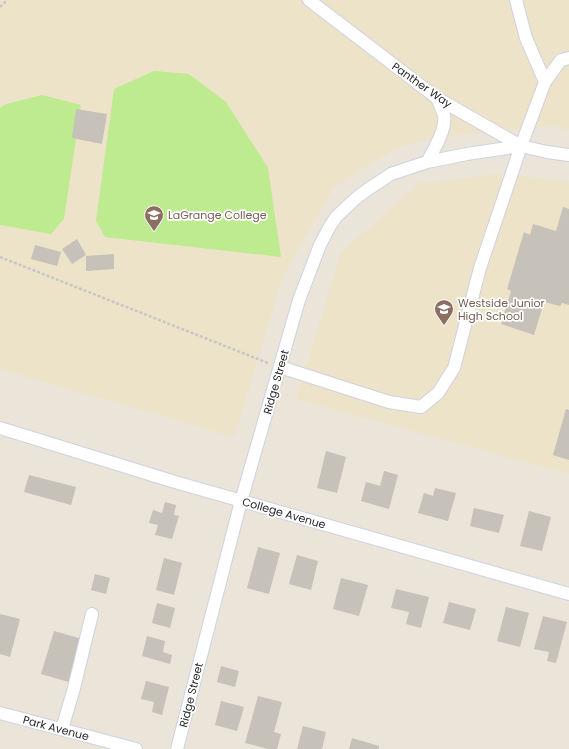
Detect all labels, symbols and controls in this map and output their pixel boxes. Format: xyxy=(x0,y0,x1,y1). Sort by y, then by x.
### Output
street label: Panther Way xyxy=(389,58,456,112)
school or university icon: LaGrange College xyxy=(143,204,165,232)
place label: LaGrange College xyxy=(168,207,267,223)
place label: Westside Junior High School xyxy=(458,295,545,324)
school or university icon: Westside Junior High School xyxy=(433,298,455,326)
street label: Ridge Street xyxy=(259,348,293,416)
street label: College Avenue xyxy=(240,493,328,533)
street label: Ridge Street xyxy=(175,661,207,729)
street label: Park Avenue xyxy=(21,711,91,745)

